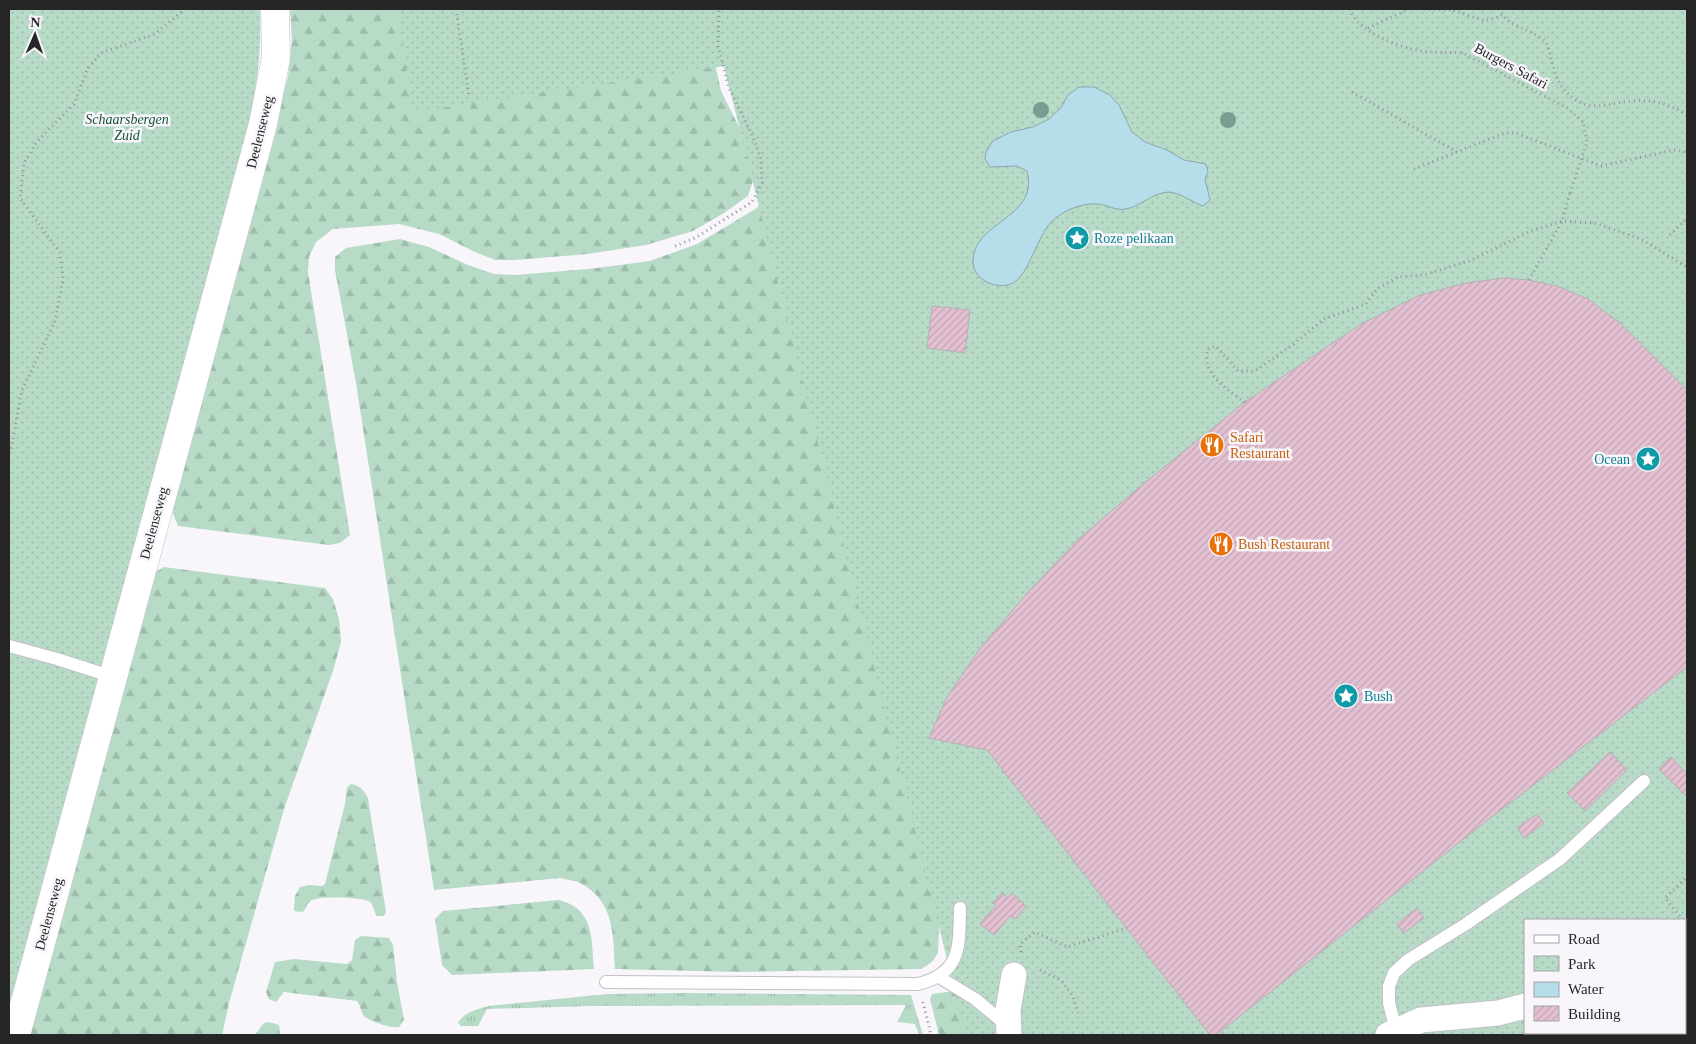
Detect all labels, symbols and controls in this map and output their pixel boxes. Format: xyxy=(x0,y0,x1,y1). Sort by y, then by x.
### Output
north arrow xyxy=(10,10,60,60)
text: N xyxy=(30,15,41,30)
street label: Burgers Safari xyxy=(1472,40,1550,92)
street label: Deelenseweg xyxy=(244,94,276,170)
park label: Schaarsbergen Zuid xyxy=(85,112,169,143)
place icon: Roze pelikaan xyxy=(1064,225,1090,251)
place label: Roze pelikaan xyxy=(1094,231,1174,246)
place label: Safari Restaurant xyxy=(1230,430,1290,461)
restaurant icon: Safari Restaurant xyxy=(1199,432,1225,458)
place icon: Ocean xyxy=(1635,446,1661,472)
place label: Ocean xyxy=(1594,452,1630,467)
street label: Deelenseweg xyxy=(137,485,171,561)
restaurant icon: Bush Restaurant xyxy=(1208,531,1234,557)
place label: Bush Restaurant xyxy=(1238,537,1330,552)
place icon: Bush xyxy=(1333,683,1359,709)
place label: Bush xyxy=(1364,689,1393,704)
street label: Deelenseweg xyxy=(32,876,66,952)
legend xyxy=(1524,919,1686,1034)
text: Road xyxy=(1568,931,1600,947)
text: Park xyxy=(1568,956,1596,972)
text: Water xyxy=(1568,981,1603,997)
text: Building xyxy=(1568,1006,1621,1022)

